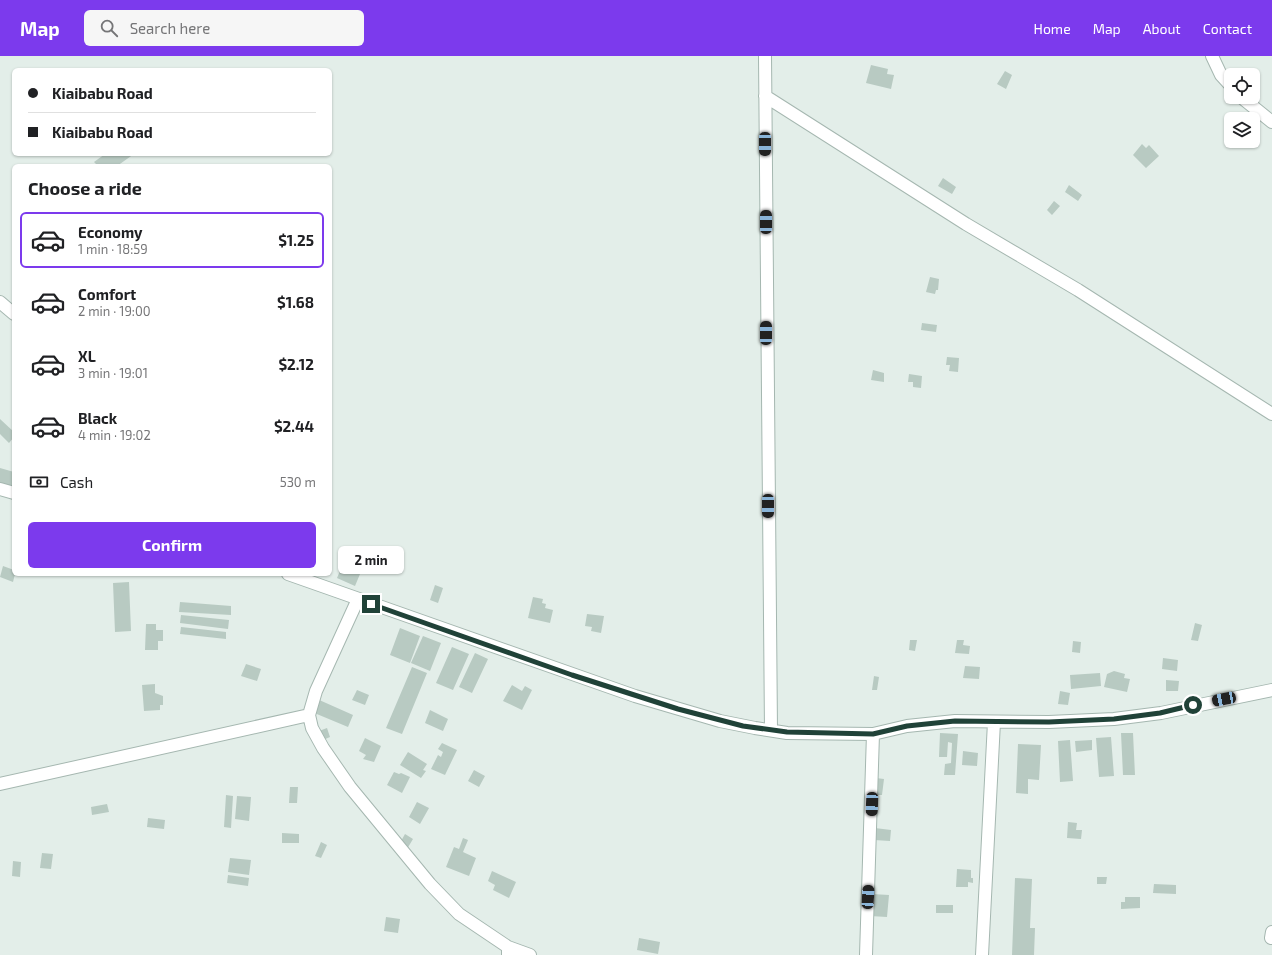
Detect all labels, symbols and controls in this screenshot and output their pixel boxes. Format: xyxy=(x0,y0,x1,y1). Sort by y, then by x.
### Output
search box xyxy=(84,10,364,46)
text: Map xyxy=(20,17,60,40)
icon: search xyxy=(98,17,120,39)
text: Search here xyxy=(130,19,210,37)
text: Home xyxy=(1034,20,1071,37)
text: Map xyxy=(1093,20,1121,37)
text: About xyxy=(1143,20,1181,37)
text: Contact xyxy=(1203,20,1252,37)
map controls xyxy=(1224,68,1260,148)
button: locate xyxy=(1224,68,1260,104)
text: Kiaibabu Road xyxy=(52,84,153,102)
button: layers xyxy=(1224,112,1260,148)
text: Kiaibabu Road xyxy=(52,123,153,141)
car xyxy=(759,132,771,156)
text: Choose a ride xyxy=(28,177,142,199)
car xyxy=(760,210,772,234)
icon: car xyxy=(30,222,66,258)
text: Economy xyxy=(78,223,143,241)
text: $1.25 xyxy=(278,231,314,249)
text: 1 min · 18:59 xyxy=(78,241,148,257)
icon: car xyxy=(30,284,66,320)
text: Comfort xyxy=(78,285,136,303)
text: $1.68 xyxy=(277,293,314,311)
text: 2 min · 19:00 xyxy=(78,303,151,319)
car xyxy=(760,321,772,345)
icon: car xyxy=(30,346,66,382)
text: XL xyxy=(78,347,96,365)
text: $2.12 xyxy=(278,355,314,373)
text: 3 min · 19:01 xyxy=(78,365,148,381)
icon: car xyxy=(30,408,66,444)
text: Black xyxy=(78,409,117,427)
text: $2.44 xyxy=(274,417,314,435)
text: 4 min · 19:02 xyxy=(78,427,151,443)
icon: cash xyxy=(28,471,50,493)
text: Cash xyxy=(60,473,93,491)
text: 530 m xyxy=(280,474,316,490)
car xyxy=(762,494,774,518)
button: Confirm xyxy=(28,522,316,568)
callout: 2 min xyxy=(338,546,404,574)
text: 2 min xyxy=(354,552,388,568)
route end xyxy=(362,595,380,613)
car xyxy=(1211,691,1237,707)
route start xyxy=(1184,696,1202,714)
car xyxy=(866,792,878,816)
car xyxy=(861,885,875,909)

